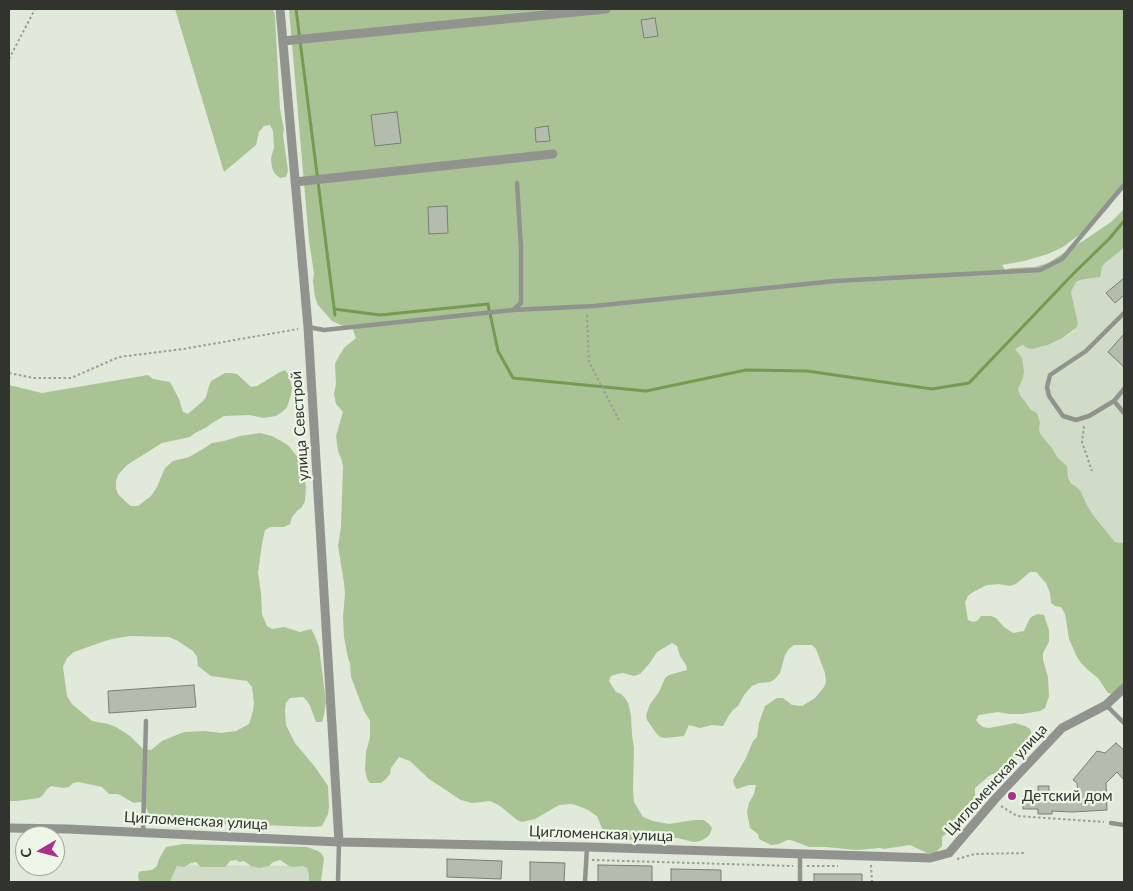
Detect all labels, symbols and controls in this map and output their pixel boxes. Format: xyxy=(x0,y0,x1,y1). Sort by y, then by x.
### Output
street label: улица Севстрой xyxy=(287,370,313,482)
street label: Цигломенская улица xyxy=(941,720,1051,840)
place label: Детский дом xyxy=(1022,787,1113,805)
marker: Детский дом xyxy=(1006,790,1018,802)
street label: Цигломенская улица xyxy=(123,808,269,834)
street label: Цигломенская улица xyxy=(529,822,673,846)
north arrow xyxy=(15,826,65,876)
text: С xyxy=(17,847,35,859)

